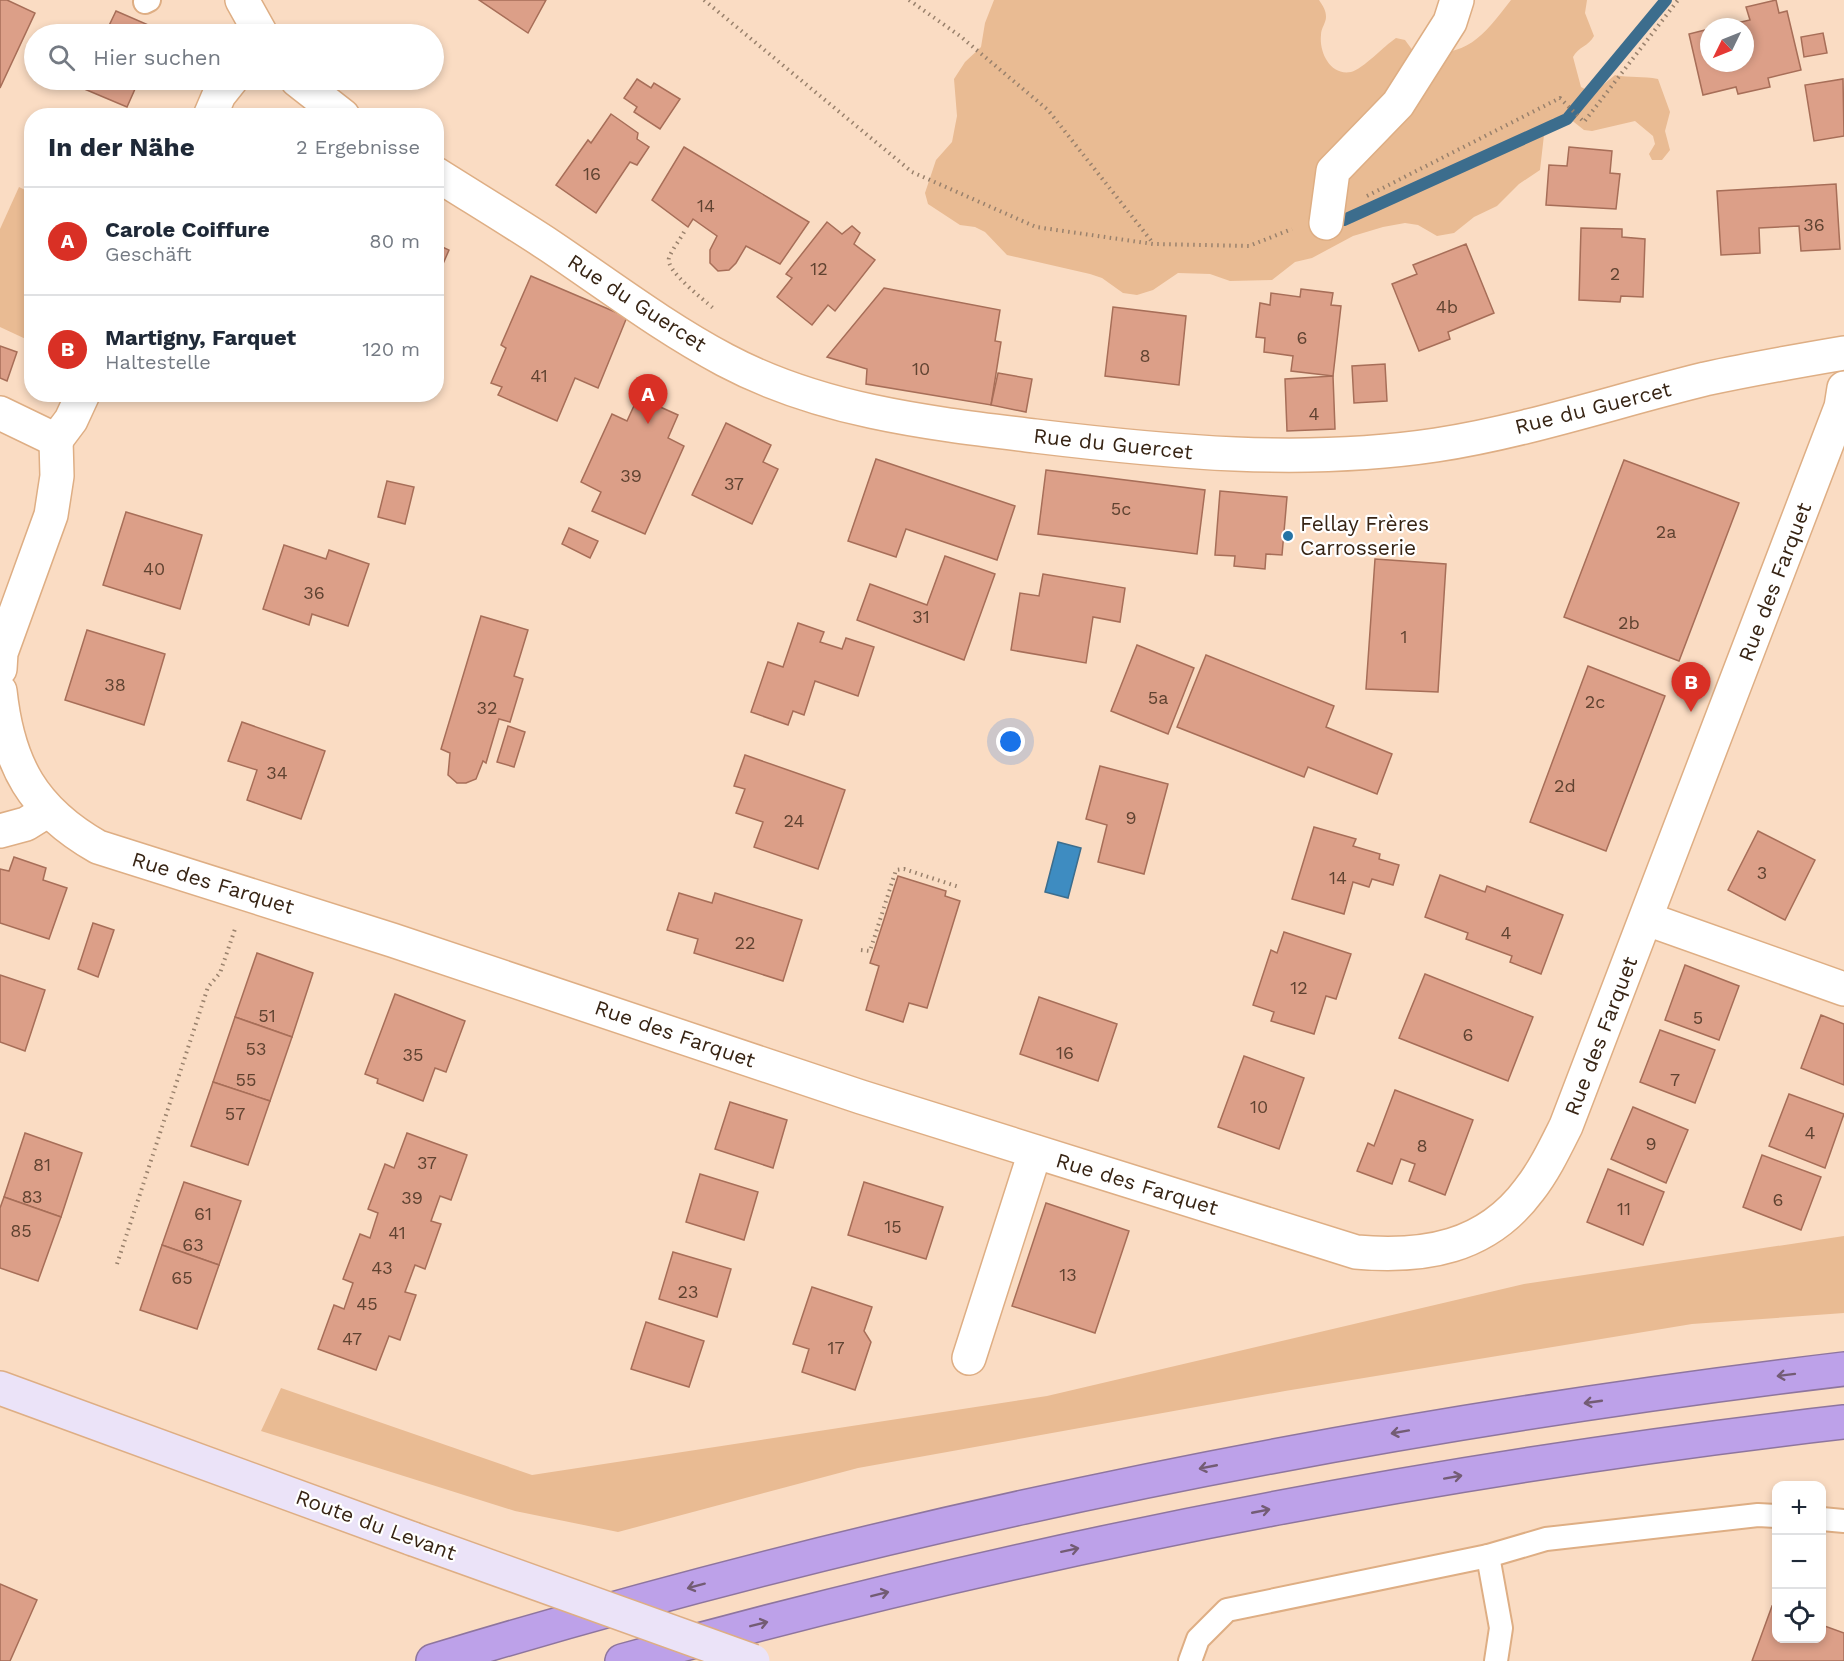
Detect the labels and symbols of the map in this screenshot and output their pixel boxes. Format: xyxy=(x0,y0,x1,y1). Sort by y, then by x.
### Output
north arrow xyxy=(1700,18,1754,72)
house number: 16 xyxy=(583,163,601,184)
house number: 14 xyxy=(697,195,715,216)
house number: 36 xyxy=(1803,214,1825,235)
street label: Rue du Guercet xyxy=(563,248,711,357)
house number: 12 xyxy=(810,258,828,279)
house number: 2 xyxy=(1610,263,1620,284)
house number: 4b xyxy=(1436,296,1458,317)
house number: 6 xyxy=(1297,327,1307,348)
house number: 8 xyxy=(1139,345,1151,366)
house number: 10 xyxy=(912,358,930,379)
house number: 41 xyxy=(530,365,548,386)
pin: A xyxy=(628,374,668,424)
street label: Rue du Guercet xyxy=(1512,376,1674,439)
house number: 4 xyxy=(1309,403,1320,424)
street label: Rue du Guercet xyxy=(1032,423,1194,464)
house number: 39 xyxy=(620,465,642,486)
house number: 37 xyxy=(724,473,744,494)
house number: 5c xyxy=(1111,498,1131,519)
street label: Rue des Farquet xyxy=(1733,499,1816,665)
place label: Fellay Frères Carrosserie xyxy=(1300,511,1429,560)
house number: 2a xyxy=(1656,521,1676,542)
marker: Fellay Frères Carrosserie xyxy=(1281,529,1295,543)
house number: 40 xyxy=(143,558,165,579)
house number: 36 xyxy=(303,582,325,603)
house number: 31 xyxy=(912,606,930,627)
house number: 2b xyxy=(1618,612,1640,633)
house number: 1 xyxy=(1400,626,1408,647)
pin: B xyxy=(1672,662,1710,712)
house number: 38 xyxy=(104,674,126,695)
house number: 5a xyxy=(1148,687,1168,708)
house number: 2c xyxy=(1585,691,1605,712)
house number: 32 xyxy=(477,697,498,718)
your location xyxy=(996,727,1025,756)
house number: 34 xyxy=(266,762,288,783)
house number: 2d xyxy=(1554,775,1576,796)
house number: 9 xyxy=(1125,807,1137,828)
house number: 24 xyxy=(784,810,804,831)
street label: Rue des Farquet xyxy=(129,846,297,919)
house number: 3 xyxy=(1757,862,1767,883)
house number: 14 xyxy=(1329,867,1347,888)
house number: 4 xyxy=(1501,922,1512,943)
house number: 22 xyxy=(735,932,756,953)
street label: Rue des Farquet xyxy=(1559,953,1642,1119)
house number: 12 xyxy=(1290,977,1308,998)
street label: Rue des Farquet xyxy=(592,994,759,1073)
house number: 51 xyxy=(258,1005,276,1026)
house number: 5 xyxy=(1693,1007,1703,1028)
house number: 6 xyxy=(1463,1024,1473,1045)
house number: 53 xyxy=(246,1038,266,1059)
house number: 16 xyxy=(1056,1042,1074,1063)
house number: 35 xyxy=(403,1044,423,1065)
house number: 55 xyxy=(236,1069,256,1090)
house number: 7 xyxy=(1670,1069,1680,1090)
house number: 10 xyxy=(1250,1096,1268,1117)
house number: 57 xyxy=(225,1103,245,1124)
house number: 4 xyxy=(1805,1122,1816,1143)
house number: 9 xyxy=(1645,1133,1657,1154)
house number: 8 xyxy=(1416,1135,1428,1156)
street label: Rue des Farquet xyxy=(1053,1147,1221,1220)
house number: 37 xyxy=(417,1152,437,1173)
house number: 81 xyxy=(33,1154,51,1175)
house number: 83 xyxy=(21,1186,43,1207)
house number: 39 xyxy=(401,1187,423,1208)
house number: 6 xyxy=(1773,1189,1783,1210)
house number: 11 xyxy=(1617,1198,1631,1219)
house number: 61 xyxy=(194,1203,212,1224)
house number: 15 xyxy=(884,1216,902,1237)
house number: 85 xyxy=(10,1220,32,1241)
house number: 41 xyxy=(388,1222,406,1243)
house number: 63 xyxy=(182,1234,204,1255)
house number: 43 xyxy=(371,1257,393,1278)
house number: 13 xyxy=(1059,1264,1077,1285)
house number: 65 xyxy=(171,1267,193,1288)
house number: 23 xyxy=(678,1281,699,1302)
house number: 45 xyxy=(356,1293,378,1314)
house number: 47 xyxy=(342,1328,362,1349)
house number: 17 xyxy=(827,1337,845,1358)
one-way arrow xyxy=(1776,1370,1796,1381)
one-way arrow xyxy=(1583,1396,1603,1407)
one-way arrow xyxy=(1391,1427,1410,1438)
one-way arrow xyxy=(1199,1462,1219,1473)
one-way arrow xyxy=(1442,1471,1462,1482)
street label: Route du Levant xyxy=(293,1484,460,1565)
one-way arrow xyxy=(1250,1505,1270,1516)
one-way arrow xyxy=(1060,1543,1079,1555)
one-way arrow xyxy=(687,1581,706,1592)
one-way arrow xyxy=(870,1587,889,1599)
one-way arrow xyxy=(750,1617,769,1629)

